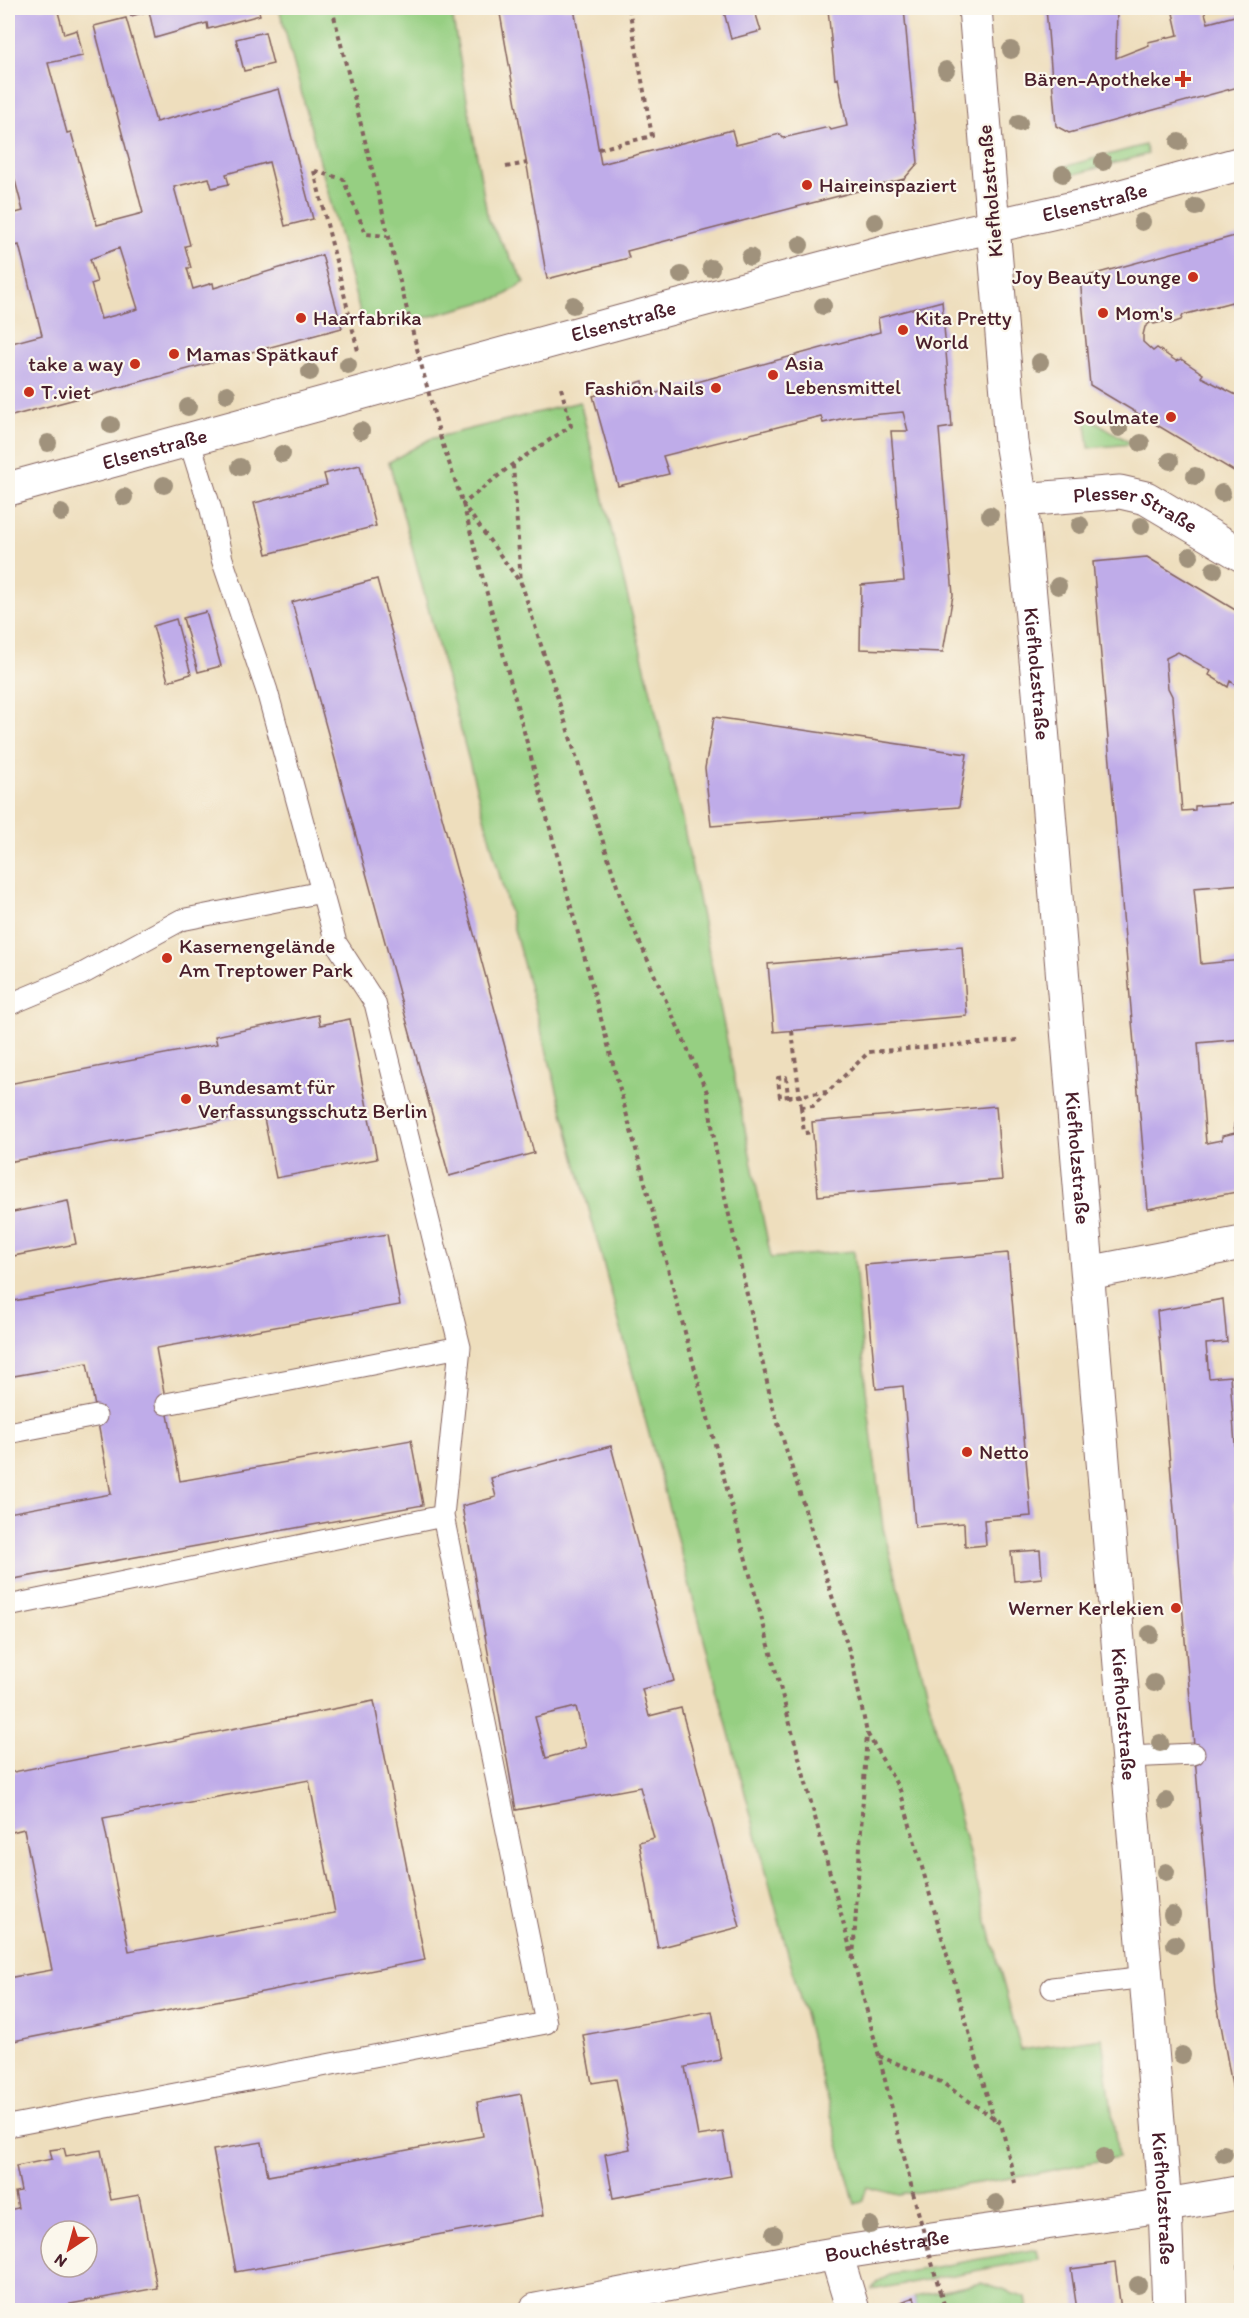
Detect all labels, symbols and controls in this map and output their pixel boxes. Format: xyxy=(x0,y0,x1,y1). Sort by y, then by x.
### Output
place label: Bären-Apotheke xyxy=(1024,66,1171,91)
marker: Bären-Apotheke xyxy=(1176,72,1190,86)
street label: Kiefholzstraße xyxy=(971,124,1008,258)
place label: Haireinspaziert xyxy=(819,172,957,197)
street label: Elsenstraße xyxy=(1039,177,1150,227)
marker: Haireinspaziert xyxy=(800,178,814,192)
place label: Joy Beauty Lounge xyxy=(1012,264,1181,289)
marker: Joy Beauty Lounge xyxy=(1186,270,1200,284)
street label: Elsenstraße xyxy=(568,294,679,347)
place label: Mom's xyxy=(1115,300,1173,325)
place label: Haarfabrika xyxy=(313,305,422,330)
place label: Kita Pretty World xyxy=(915,305,1012,354)
marker: Mom's xyxy=(1096,306,1110,320)
marker: Haarfabrika xyxy=(294,311,308,325)
marker: Kita Pretty World xyxy=(896,323,910,337)
place label: Mamas Spätkauf xyxy=(186,341,338,366)
marker: Mamas Spätkauf xyxy=(167,347,181,361)
place label: Asia Lebensmittel xyxy=(785,350,901,399)
place label: take a way xyxy=(28,351,123,376)
marker: take a way xyxy=(128,357,142,371)
marker: Asia Lebensmittel xyxy=(766,368,780,382)
place label: Fashion Nails xyxy=(584,375,704,400)
place label: T.viet xyxy=(41,379,91,404)
marker: Fashion Nails xyxy=(709,381,723,395)
marker: T.viet xyxy=(22,385,36,399)
place label: Soulmate xyxy=(1073,404,1159,429)
marker: Soulmate xyxy=(1164,410,1178,424)
street label: Elsenstraße xyxy=(99,422,210,475)
street label: Plesser Straße xyxy=(1072,479,1202,538)
street label: Kiefholzstraße xyxy=(1019,606,1056,741)
place label: Kasernengelände Am Treptower Park xyxy=(179,933,353,982)
marker: Kasernengelände Am Treptower Park xyxy=(160,951,174,965)
place label: Bundesamt für Verfassungsschutz Berlin xyxy=(198,1074,427,1123)
street label: Kiefholzstraße xyxy=(1060,1090,1096,1225)
marker: Bundesamt für Verfassungsschutz Berlin xyxy=(179,1092,193,1106)
place label: Netto xyxy=(979,1439,1029,1464)
marker: Netto xyxy=(960,1445,974,1459)
place label: Werner Kerlekien xyxy=(1008,1595,1164,1620)
marker: Werner Kerlekien xyxy=(1169,1601,1183,1615)
street label: Kiefholzstraße xyxy=(1107,1647,1143,1781)
street label: Kiefholzstraße xyxy=(1147,2131,1180,2265)
north arrow xyxy=(39,2219,99,2279)
street label: Bouchéstraße xyxy=(823,2223,951,2267)
text: N xyxy=(51,2250,70,2272)

